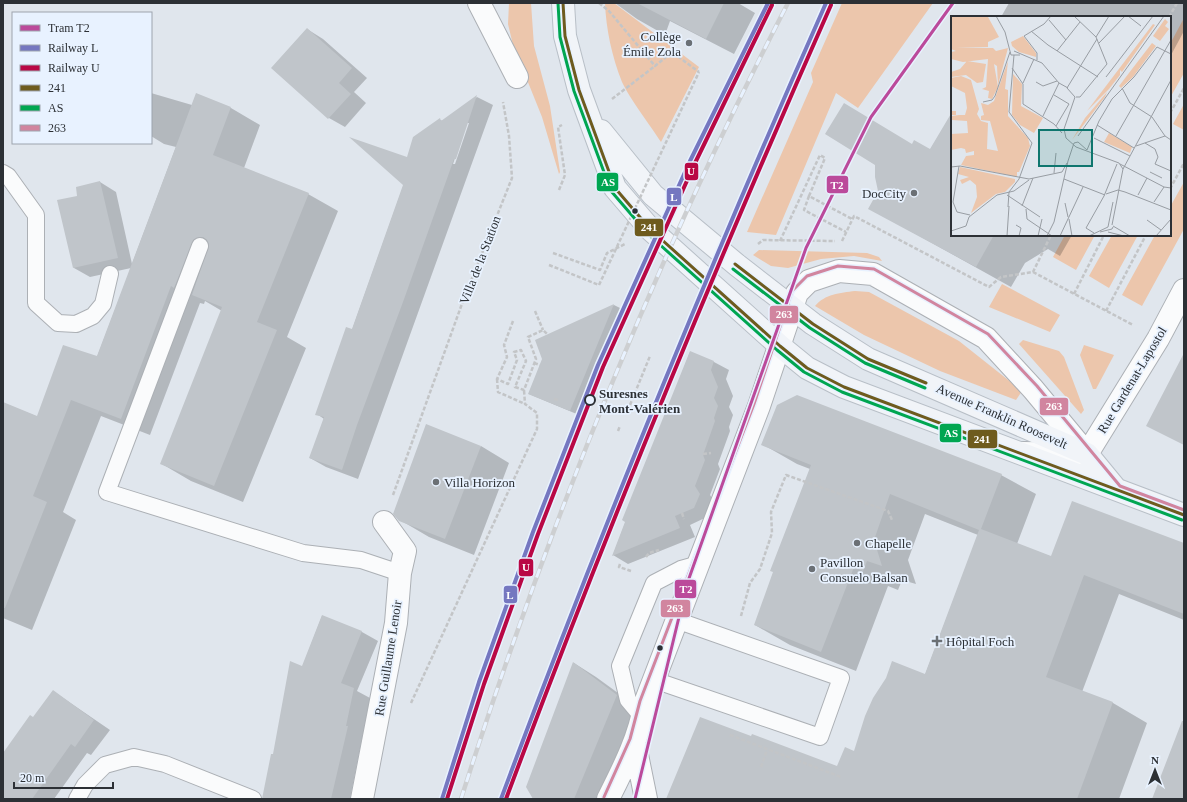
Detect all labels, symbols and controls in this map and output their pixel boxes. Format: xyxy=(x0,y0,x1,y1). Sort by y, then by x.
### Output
legend xyxy=(12,12,152,144)
inset map xyxy=(951,16,1171,236)
text: Tram T2 xyxy=(48,21,90,35)
place label: Collège Émile Zola xyxy=(623,29,681,59)
marker: Collège Émile Zola xyxy=(684,38,694,48)
text: Railway L xyxy=(48,41,98,55)
text: Railway U xyxy=(48,61,100,75)
text: 241 xyxy=(48,81,66,95)
text: AS xyxy=(48,101,63,115)
text: 263 xyxy=(48,121,66,135)
line badge: U xyxy=(684,162,699,181)
text: U xyxy=(687,165,695,177)
line badge: AS xyxy=(596,172,619,192)
line badge: T2 xyxy=(826,175,849,194)
text: AS xyxy=(601,176,615,188)
text: T2 xyxy=(831,179,844,191)
place label: DocCity xyxy=(862,186,906,201)
line badge: L xyxy=(666,187,682,206)
marker: DocCity xyxy=(909,188,919,198)
text: L xyxy=(670,191,678,203)
unlabelled marker xyxy=(630,206,640,216)
street label: Villa de la Station xyxy=(456,213,504,306)
line badge: 241 xyxy=(634,218,664,237)
text: 241 xyxy=(641,221,657,233)
line badge: 263 xyxy=(769,305,799,324)
text: 263 xyxy=(776,308,793,320)
street label: Rue Gardenat-Lapostol xyxy=(1094,324,1170,436)
street label: Avenue Franklin Roosevelt xyxy=(934,380,1070,452)
place label: Suresnes Mont-Valérien xyxy=(599,386,681,416)
marker: Suresnes Mont-Valérien xyxy=(584,394,596,406)
line badge: 263 xyxy=(1039,397,1069,416)
text: 263 xyxy=(1046,400,1063,412)
line badge: AS xyxy=(939,423,962,443)
text: AS xyxy=(944,427,958,439)
line badge: 241 xyxy=(967,429,998,449)
text: 241 xyxy=(974,433,990,445)
place label: Villa Horizon xyxy=(444,475,516,490)
marker: Villa Horizon xyxy=(431,477,441,487)
place label: Chapelle xyxy=(865,536,911,551)
marker: Chapelle xyxy=(852,538,862,548)
place label: Pavillon Consuelo Balsan xyxy=(820,555,908,585)
line badge: U xyxy=(518,558,534,577)
text: U xyxy=(522,561,530,573)
marker: Pavillon Consuelo Balsan xyxy=(807,564,817,574)
line badge: T2 xyxy=(674,579,697,599)
text: T2 xyxy=(680,583,693,595)
line badge: L xyxy=(503,585,518,604)
text: L xyxy=(506,589,514,601)
street label: Rue Guillaume Lenoir xyxy=(371,598,405,717)
line badge: 263 xyxy=(660,599,691,618)
text: 263 xyxy=(667,602,684,614)
place label: Hôpital Foch xyxy=(946,634,1015,649)
marker: Hôpital Foch xyxy=(931,635,943,647)
unlabelled marker xyxy=(655,643,665,653)
north arrow xyxy=(1135,750,1175,790)
text: N xyxy=(1151,754,1159,766)
scale bar xyxy=(14,764,113,790)
text: 20 m xyxy=(20,771,45,785)

